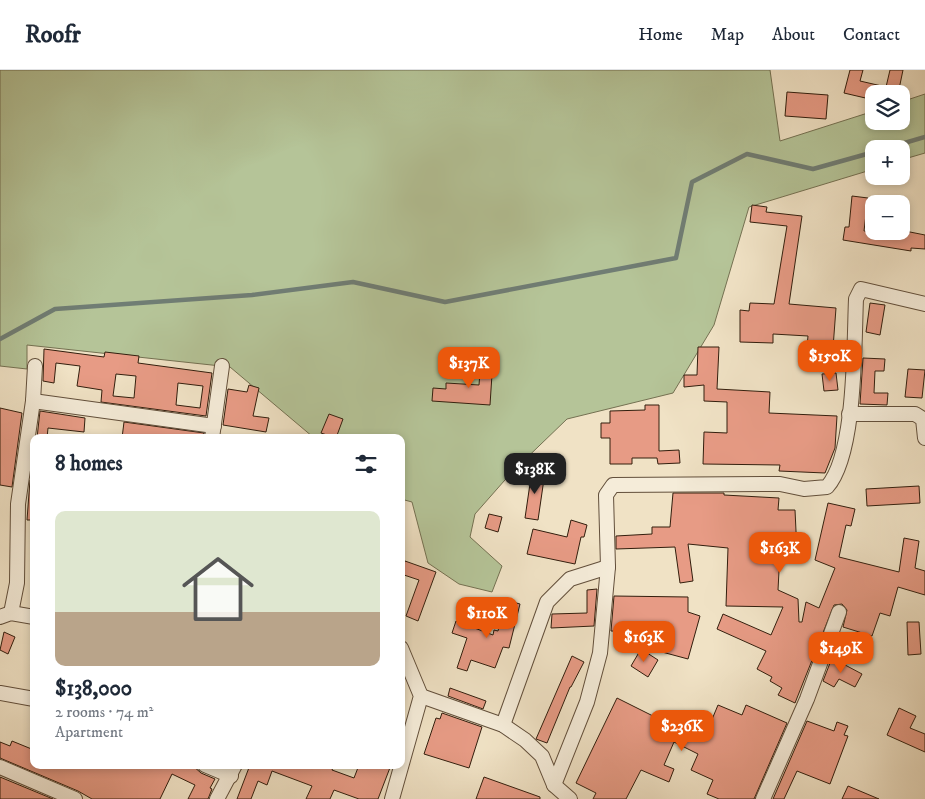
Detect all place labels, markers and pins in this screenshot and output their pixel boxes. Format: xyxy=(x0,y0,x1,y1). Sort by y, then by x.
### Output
pin: $150K xyxy=(795,340,865,382)
pin: $137K xyxy=(434,346,504,389)
pin: $138K xyxy=(500,452,570,495)
pin: $163K xyxy=(745,532,815,574)
pin: $110K xyxy=(452,596,522,639)
pin: $163K xyxy=(609,620,679,663)
pin: $149K xyxy=(806,632,876,674)
pin: $236K xyxy=(647,710,717,752)

